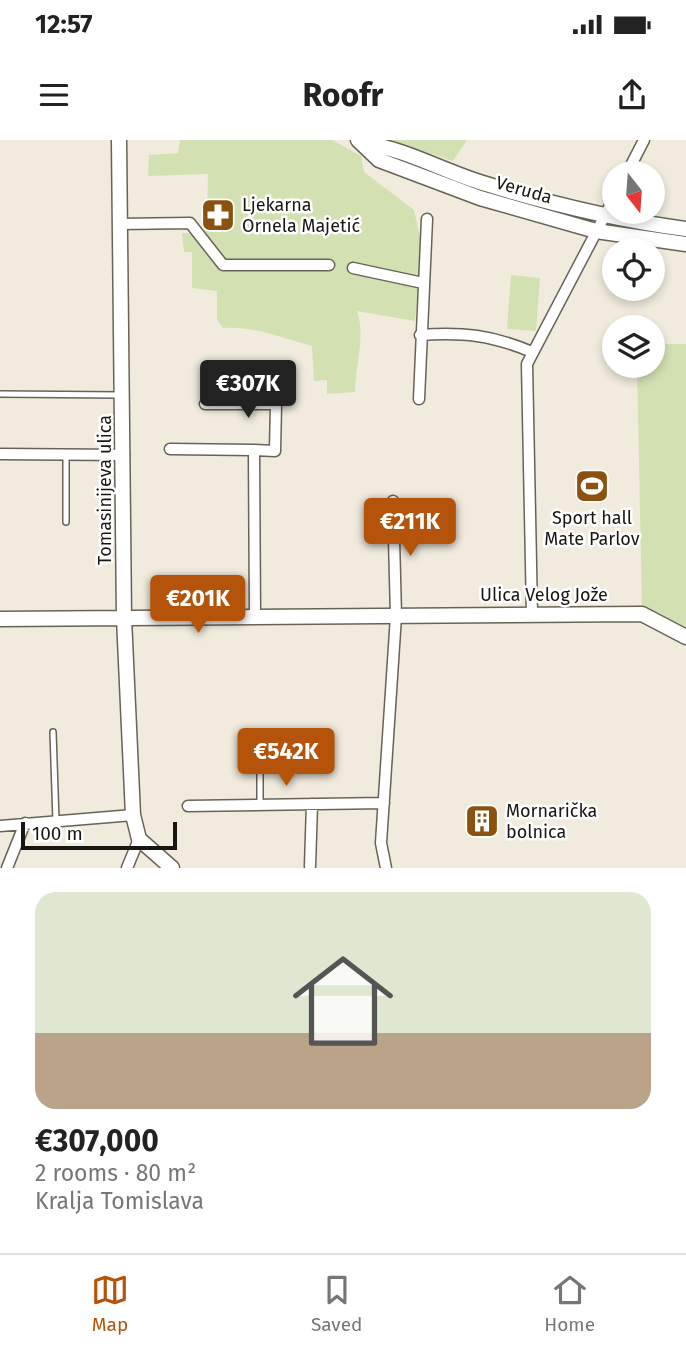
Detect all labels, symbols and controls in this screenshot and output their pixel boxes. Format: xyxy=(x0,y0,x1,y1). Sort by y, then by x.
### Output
text: 12:57 xyxy=(35,9,92,40)
icon: menu xyxy=(35,76,73,114)
text: Roofr xyxy=(303,76,383,114)
icon: share xyxy=(613,76,651,114)
north arrow xyxy=(602,161,665,224)
map controls xyxy=(602,161,665,378)
street label: Veruda xyxy=(493,172,555,208)
place label: Ljekarna Ornela Majetić xyxy=(242,194,361,237)
pharmacy icon: Ljekarna Ornela Majetić xyxy=(199,196,237,234)
button: locate xyxy=(602,238,665,301)
button: layers xyxy=(602,315,665,378)
pin: €307K xyxy=(199,360,297,420)
text: €307K xyxy=(216,369,280,397)
street label: Tomasinijeva ulica xyxy=(94,415,116,565)
sports icon: Sport hall Mate Parlov xyxy=(573,467,611,505)
pin: €211K xyxy=(361,498,459,558)
text: €211K xyxy=(380,507,440,535)
place label: Sport hall Mate Parlov xyxy=(544,507,640,550)
pin: €201K xyxy=(149,575,247,635)
text: €201K xyxy=(166,584,230,612)
street label: Ulica Velog Jože xyxy=(480,584,608,606)
pin: €542K xyxy=(237,728,335,788)
text: €542K xyxy=(254,737,318,765)
place label: Mornarička bolnica xyxy=(506,800,597,843)
building icon: Mornarička bolnica xyxy=(463,802,501,840)
scale bar xyxy=(21,819,177,851)
text: 100 m xyxy=(32,822,83,845)
icon: home xyxy=(280,938,406,1064)
text: €307,000 xyxy=(35,1123,159,1159)
text: 2 rooms · 80 m² xyxy=(35,1159,196,1187)
text: Kralja Tomislava xyxy=(35,1187,204,1215)
tab: Map xyxy=(91,1271,129,1336)
tab: Saved xyxy=(311,1271,362,1336)
tab: Home xyxy=(544,1271,595,1336)

